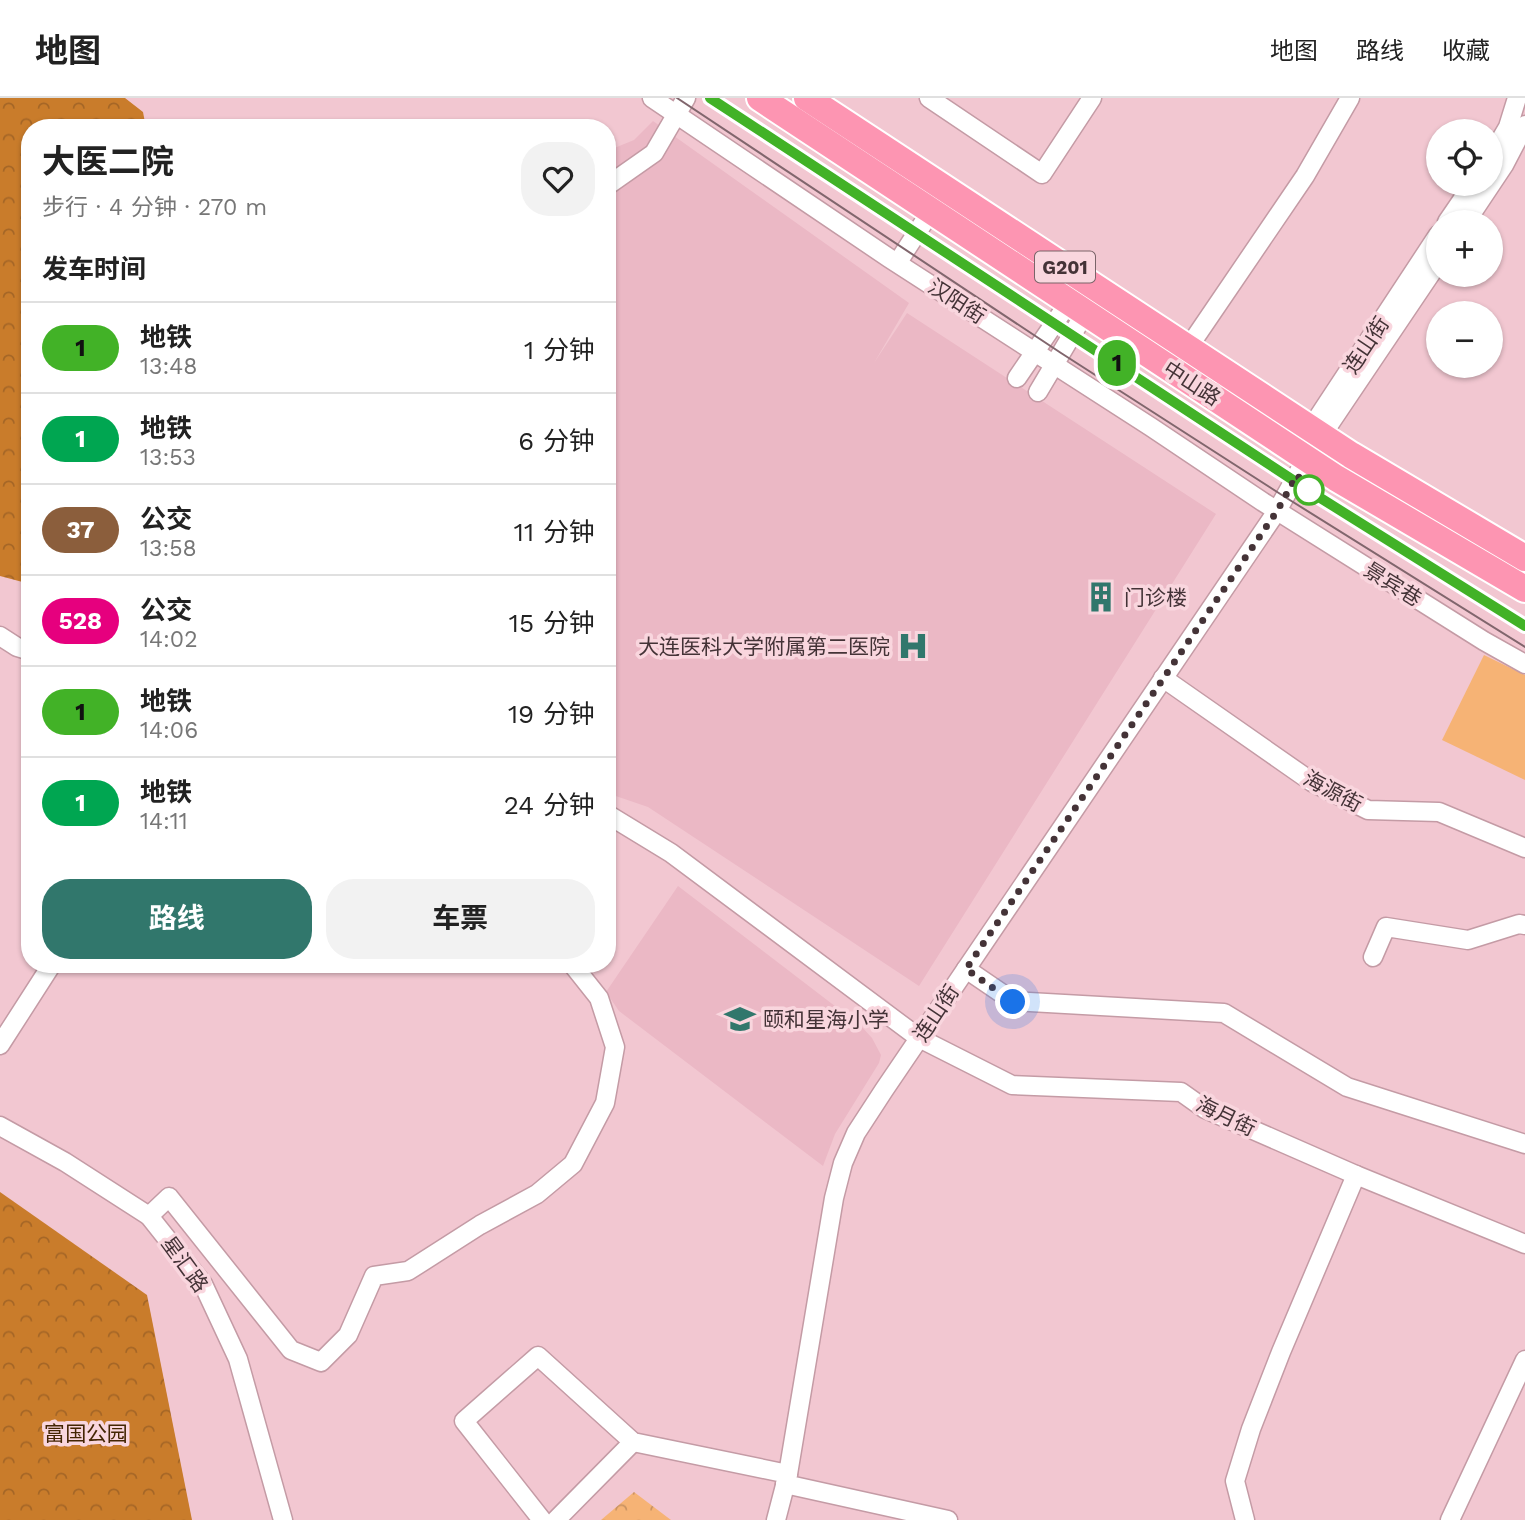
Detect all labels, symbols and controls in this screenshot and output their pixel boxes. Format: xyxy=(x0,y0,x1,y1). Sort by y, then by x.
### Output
text: 地图 xyxy=(35,31,101,70)
text: 地图 xyxy=(1270,37,1318,65)
text: 路线 xyxy=(1356,37,1404,65)
text: 收藏 xyxy=(1442,37,1490,65)
map controls xyxy=(1426,119,1503,378)
button: locate xyxy=(1426,119,1503,196)
text: 大医二院 xyxy=(42,142,174,181)
button: heart xyxy=(521,142,595,216)
text: 步行 · 4 分钟 · 270 m xyxy=(42,194,267,221)
button: + xyxy=(1426,210,1503,287)
road number: G201 xyxy=(1035,252,1095,282)
text: 发车时间 xyxy=(42,254,146,284)
street label: 汉阳街 xyxy=(924,273,990,329)
button: − xyxy=(1426,301,1503,378)
street label: 连山街 xyxy=(1338,312,1394,378)
text: 地铁 xyxy=(140,322,192,352)
text: 1 xyxy=(75,334,86,362)
text: 1 分钟 xyxy=(524,335,595,365)
line badge: 1 xyxy=(1094,340,1140,386)
text: 1 xyxy=(1112,349,1122,377)
text: 13:48 xyxy=(140,353,197,380)
street label: 中山路 xyxy=(1159,355,1225,411)
text: 地铁 xyxy=(140,413,192,443)
text: 1 xyxy=(75,425,86,453)
text: 6 分钟 xyxy=(518,426,595,456)
text: 13:53 xyxy=(140,444,196,471)
unlabelled marker xyxy=(1294,475,1324,505)
text: 公交 xyxy=(140,504,192,534)
text: 37 xyxy=(66,516,95,544)
text: 11 分钟 xyxy=(514,517,595,547)
text: 13:58 xyxy=(140,535,197,562)
street label: 景宾巷 xyxy=(1360,557,1426,611)
building icon: 门诊楼 xyxy=(1084,580,1118,614)
place label: 门诊楼 xyxy=(1124,585,1187,610)
text: 公交 xyxy=(140,595,192,625)
text: 528 xyxy=(59,607,102,635)
text: 15 分钟 xyxy=(509,608,595,638)
text: 14:02 xyxy=(140,626,198,653)
hospital icon: 大连医科大学附属第二医院 xyxy=(896,629,930,663)
place label: 大连医科大学附属第二医院 xyxy=(638,634,890,659)
text: 地铁 xyxy=(140,686,192,716)
text: 1 xyxy=(75,698,86,726)
text: 19 分钟 xyxy=(508,699,595,729)
text: 14:06 xyxy=(140,717,198,744)
street label: 海源街 xyxy=(1299,765,1367,817)
text: 地铁 xyxy=(140,777,192,807)
text: 1 xyxy=(75,789,86,817)
text: 24 分钟 xyxy=(504,790,595,820)
text: 14:11 xyxy=(140,808,188,835)
button: 路线 xyxy=(42,879,312,959)
button: 车票 xyxy=(326,879,595,959)
street label: 连山街 xyxy=(908,980,964,1046)
your location xyxy=(995,984,1030,1019)
school or university icon: 颐和星海小学 xyxy=(723,1002,757,1036)
place label: 颐和星海小学 xyxy=(763,1007,889,1032)
street label: 海月街 xyxy=(1192,1091,1260,1141)
street label: 星汇路 xyxy=(156,1231,214,1297)
park label: 富国公园 xyxy=(44,1421,128,1446)

